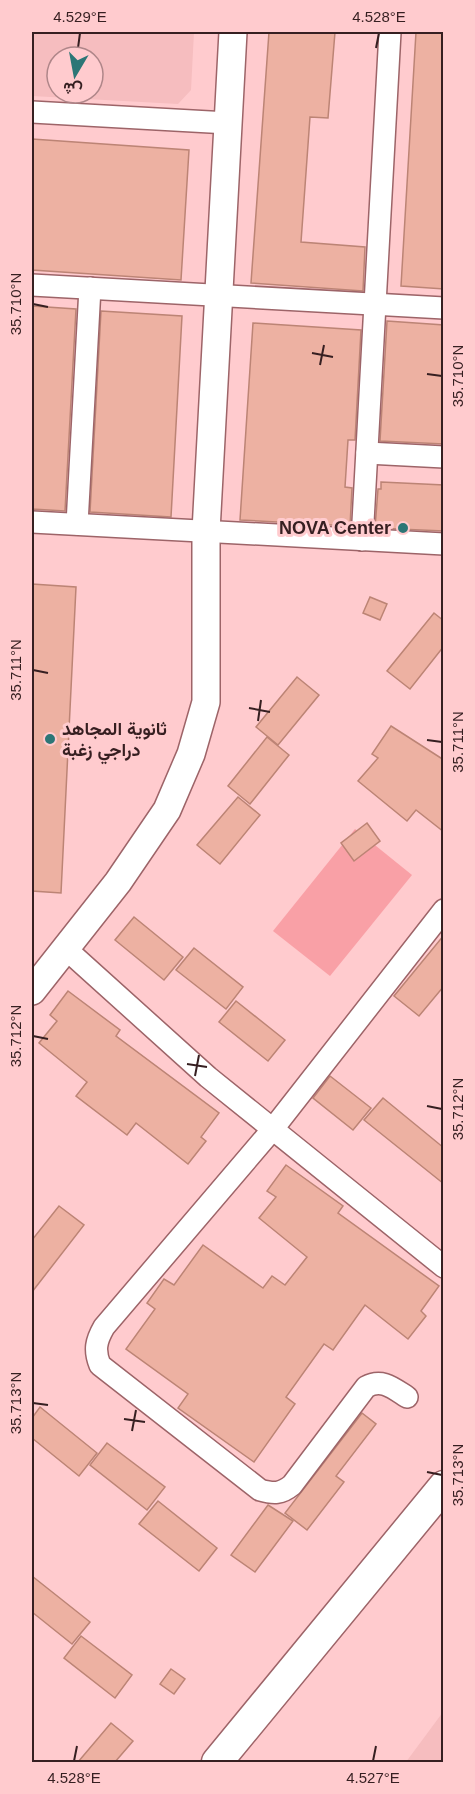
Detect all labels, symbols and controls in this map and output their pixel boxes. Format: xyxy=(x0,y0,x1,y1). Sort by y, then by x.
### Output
text: 4.529°E xyxy=(53,8,107,25)
text: 4.528°E xyxy=(352,8,406,25)
north arrow xyxy=(45,45,105,105)
text: ش xyxy=(62,78,84,99)
text: 35.710°N xyxy=(7,273,24,335)
text: 35.710°N xyxy=(449,345,466,407)
place label: NOVA Center xyxy=(279,518,391,538)
marker: NOVA Center xyxy=(396,521,410,535)
text: 35.711°N xyxy=(7,639,24,701)
text: 35.711°N xyxy=(449,711,466,773)
place label: ثانوية المجاهد دراجي زغبة xyxy=(62,719,167,765)
marker: ثانوية المجاهد دراجي زغبة xyxy=(43,732,57,746)
text: 35.712°N xyxy=(7,1005,24,1067)
text: 35.712°N xyxy=(449,1078,466,1140)
text: 35.713°N xyxy=(7,1372,24,1434)
text: 35.713°N xyxy=(449,1444,466,1506)
text: 4.528°E xyxy=(47,1769,101,1786)
text: 4.527°E xyxy=(346,1769,400,1786)

